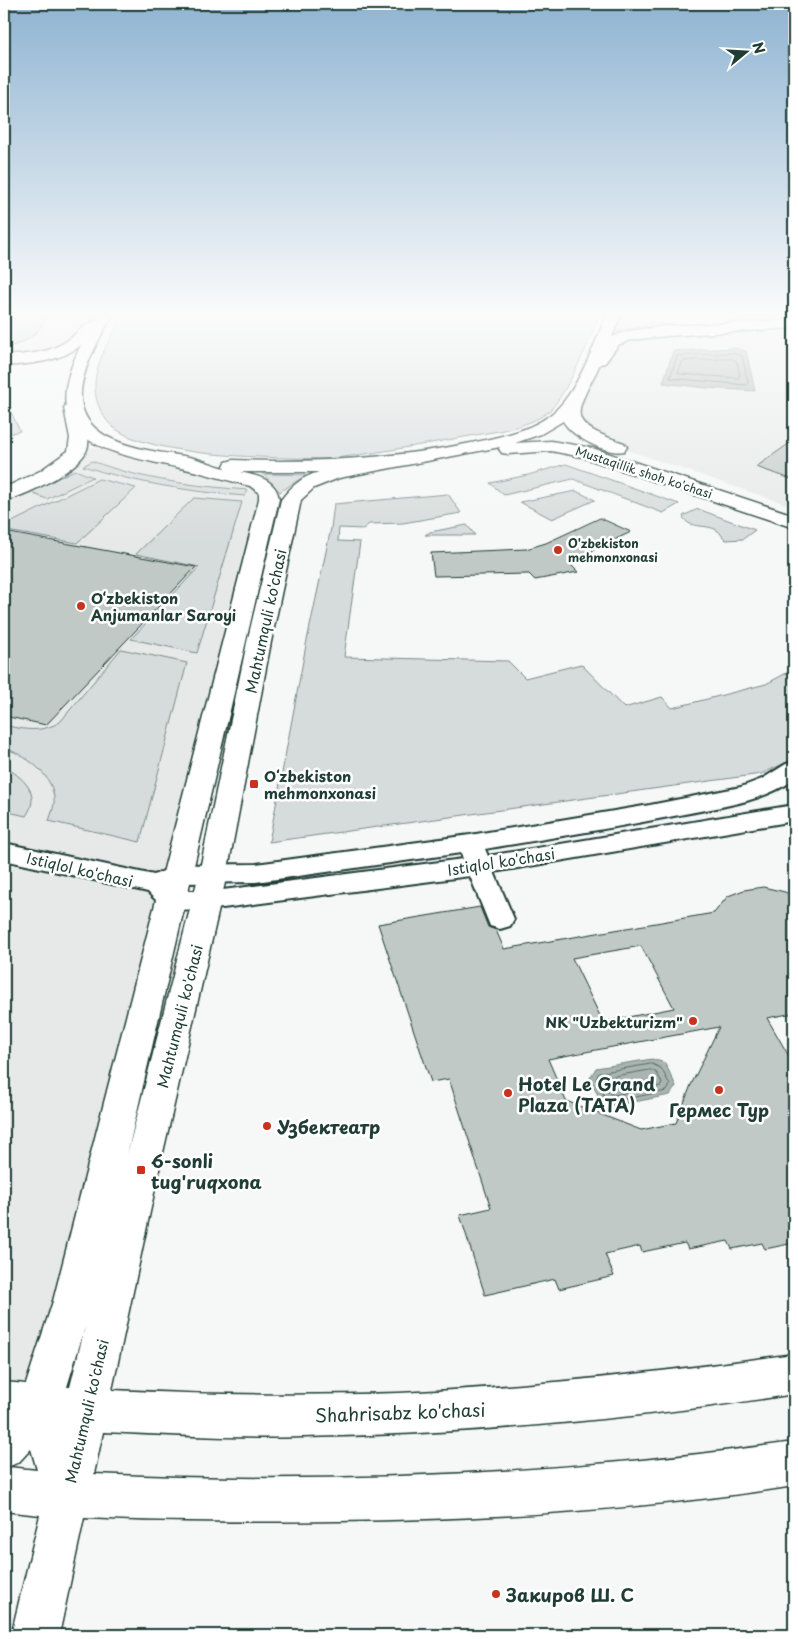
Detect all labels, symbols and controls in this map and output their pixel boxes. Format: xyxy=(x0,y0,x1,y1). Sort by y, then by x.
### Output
north arrow xyxy=(720,28,770,78)
text: N xyxy=(747,39,771,56)
street label: Mustaqillik shoh ko'chasi xyxy=(573,441,715,503)
place label: O'zbekiston mehmonxonasi xyxy=(568,534,658,566)
marker: O'zbekiston mehmonxonasi xyxy=(552,544,564,556)
street label: Mahtumquli ko'chasi xyxy=(238,547,292,695)
place label: O‘zbekiston Anjumanlar Saroyi xyxy=(91,586,236,626)
marker: O‘zbekiston Anjumanlar Saroyi xyxy=(75,600,87,612)
place label: Oʻzbekiston mehmonxonasi xyxy=(264,764,376,804)
marker: Oʻzbekiston mehmonxonasi xyxy=(248,778,260,790)
street label: Istiqlol ko'chasi xyxy=(446,841,556,881)
street label: Istiqlol ko'chasi xyxy=(24,846,136,892)
street label: Mahtumquli ko'chasi xyxy=(150,942,208,1090)
place label: NK "Uzbekturizm" xyxy=(545,1010,683,1033)
marker: NK "Uzbekturizm" xyxy=(687,1015,699,1027)
place label: Hotel Le Grand Plaza (TATA) xyxy=(518,1070,655,1118)
marker: Гермес Тур xyxy=(713,1084,725,1096)
marker: Hotel Le Grand Plaza (TATA) xyxy=(502,1087,514,1099)
place label: Гермес Тур xyxy=(669,1096,769,1123)
place label: Узбектеатр xyxy=(277,1113,380,1140)
marker: Узбектеатр xyxy=(261,1120,273,1132)
place label: 6-sonli tug'ruqxona xyxy=(151,1147,262,1195)
marker: 6-sonli tug'ruqxona xyxy=(135,1164,147,1176)
street label: Mahtumquli ko'chasi xyxy=(58,1337,114,1485)
street label: Shahrisabz ko'chasi xyxy=(314,1396,486,1428)
place label: Закиров Ш. С xyxy=(505,1581,634,1608)
marker: Закиров Ш. С xyxy=(490,1588,502,1600)

